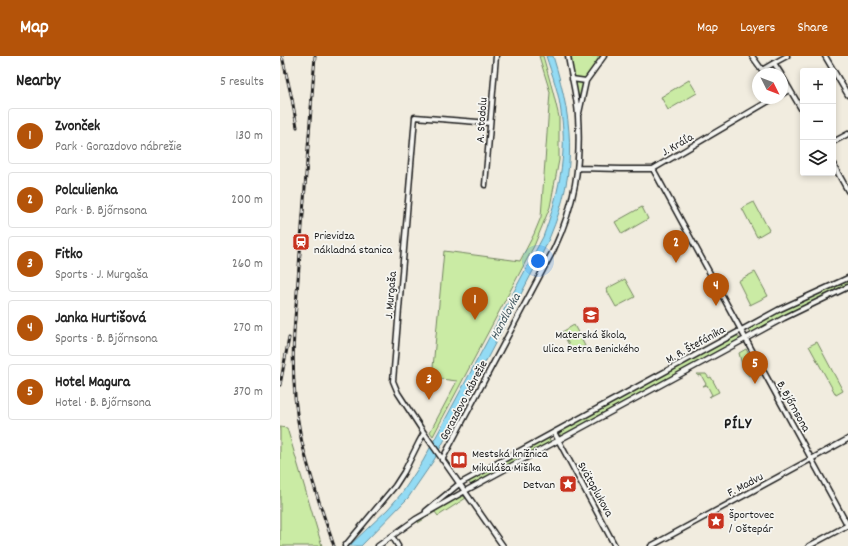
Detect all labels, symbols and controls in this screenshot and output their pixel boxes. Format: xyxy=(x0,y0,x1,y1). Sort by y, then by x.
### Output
text: Map xyxy=(20,15,49,42)
text: Map xyxy=(697,18,718,38)
text: Layers xyxy=(740,18,775,38)
text: Share xyxy=(797,18,828,38)
north arrow xyxy=(752,68,788,104)
map controls xyxy=(800,68,836,176)
button: + xyxy=(800,68,836,104)
text: Nearby xyxy=(16,70,60,94)
text: 5 results xyxy=(220,73,264,92)
street label: A. Stodolu xyxy=(472,97,493,143)
button: − xyxy=(800,104,836,140)
text: Zvonček xyxy=(55,116,100,138)
text: 1 xyxy=(29,127,31,146)
text: 130 m xyxy=(235,127,263,146)
street label: J. Kráľa xyxy=(659,129,697,161)
text: Park · Gorazdovo nábrežie xyxy=(55,138,182,157)
button: layers xyxy=(800,140,836,176)
text: Polculienka xyxy=(55,180,118,202)
text: 2 xyxy=(27,191,33,210)
text: 200 m xyxy=(231,191,263,210)
text: Park · B. Bjőrnsona xyxy=(55,202,147,221)
place label: Prievidza nákladná stanica xyxy=(314,228,393,259)
pin: 2 xyxy=(663,230,689,263)
station icon: Prievidza nákladná stanica xyxy=(291,232,311,252)
text: Fitko xyxy=(55,244,83,266)
your location xyxy=(528,251,548,271)
text: 3 xyxy=(27,255,33,274)
text: 260 m xyxy=(232,255,263,274)
text: Sports · J. Murgaša xyxy=(55,266,148,285)
street label: J. Murgaša xyxy=(381,270,402,320)
pin: 4 xyxy=(703,273,729,306)
pin: 1 xyxy=(462,287,488,320)
water label: Handlovka xyxy=(486,290,527,344)
school or university icon: Materská škola, Ulica Petra Benického xyxy=(581,305,601,325)
text: Janka Hurtišová xyxy=(55,308,146,330)
text: 4 xyxy=(27,319,33,338)
text: 270 m xyxy=(233,319,263,338)
street label: M. R. Štefánika xyxy=(663,322,729,369)
place label: Materská škola, Ulica Petra Benického xyxy=(543,327,639,358)
text: Sports · B. Bjőrnsona xyxy=(55,330,157,349)
pin: 5 xyxy=(742,351,768,384)
street label: Gorazdovo nábrežie xyxy=(436,358,493,444)
pin: 3 xyxy=(416,367,442,400)
text: Hotel Magura xyxy=(55,372,130,394)
street label: B. Bjőrnsona xyxy=(772,378,814,436)
text: 5 xyxy=(27,383,33,402)
text: 370 m xyxy=(233,383,263,402)
text: Hotel · B. Bjőrnsona xyxy=(55,394,151,413)
district label: PÍLY xyxy=(724,413,752,436)
place label: Mestská knižnica Mikuláša Mišíka xyxy=(472,446,548,477)
library icon: Mestská knižnica Mikuláša Mišíka xyxy=(449,450,469,470)
street label: Svätoplukova xyxy=(573,459,617,521)
street label: F. Madvu xyxy=(725,469,767,502)
place icon: Detvan xyxy=(558,474,578,494)
place label: Detvan xyxy=(523,477,555,494)
place label: Športovec / Oštepár xyxy=(729,507,774,538)
place icon: Športovec / Oštepár xyxy=(706,511,726,531)

